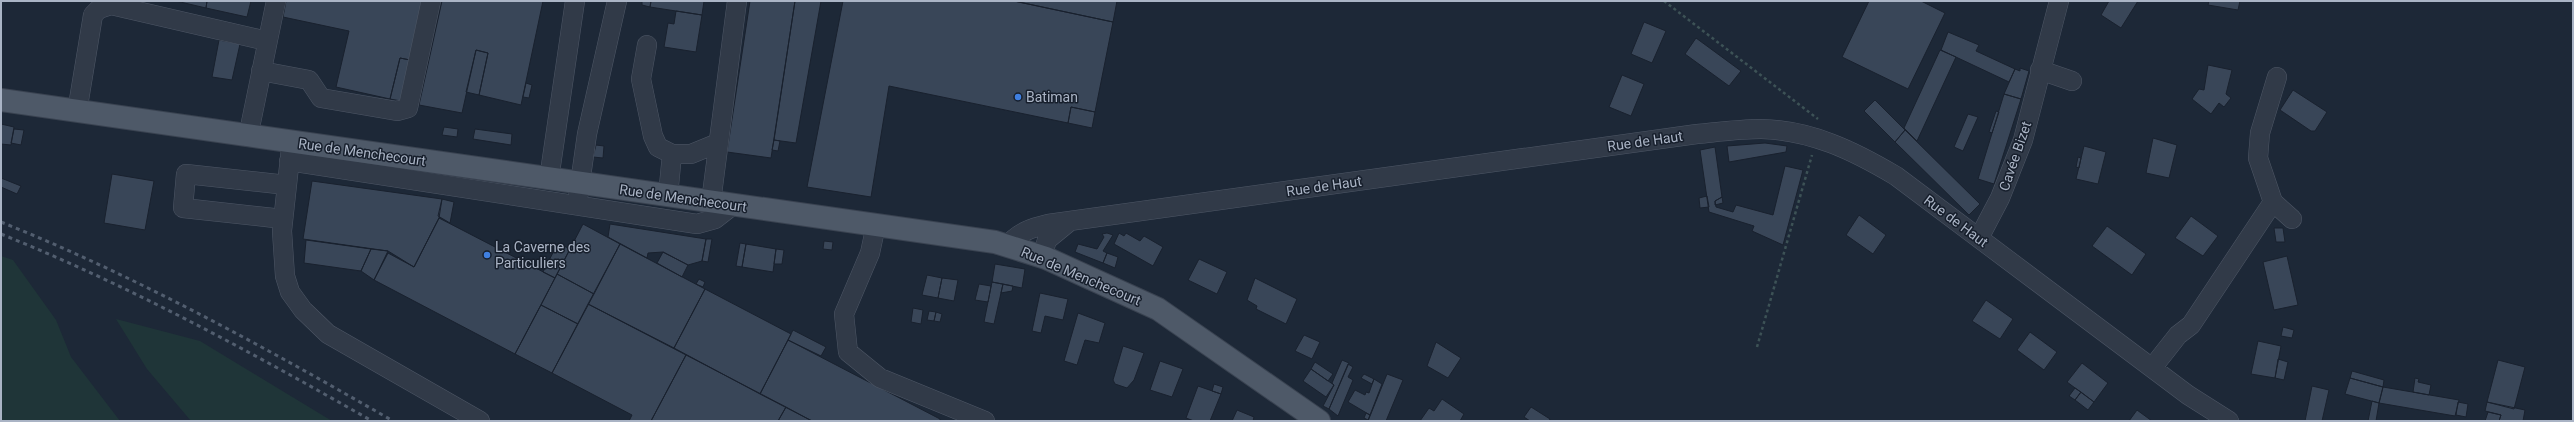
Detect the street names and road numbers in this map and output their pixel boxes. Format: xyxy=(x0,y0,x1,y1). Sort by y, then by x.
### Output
street label: Cavée Bizet xyxy=(1996,119,2035,193)
street label: Rue de Haut xyxy=(1606,128,1684,154)
street label: Rue de Menchecourt xyxy=(297,135,427,169)
street label: Rue de Haut xyxy=(1285,173,1363,199)
street label: Rue de Menchecourt xyxy=(618,181,748,215)
street label: Rue de Haut xyxy=(1921,192,1991,250)
street label: Rue de Menchecourt xyxy=(1019,244,1144,309)

